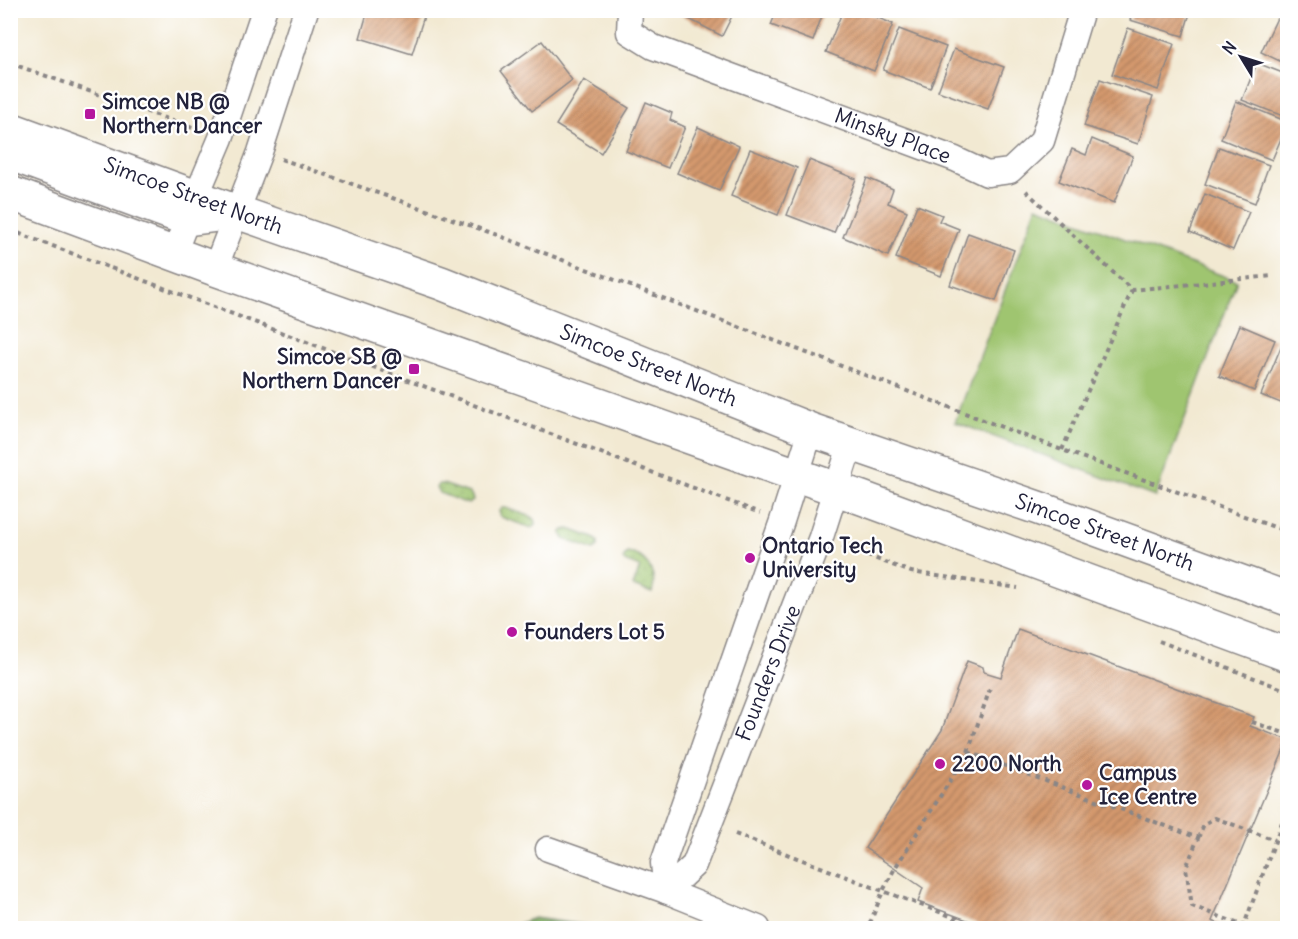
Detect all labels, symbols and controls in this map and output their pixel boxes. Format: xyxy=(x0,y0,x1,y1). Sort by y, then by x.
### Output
north arrow xyxy=(1211,27,1271,87)
text: N xyxy=(1218,37,1240,58)
place label: Simcoe NB @ Northern Dancer xyxy=(102,88,263,139)
street label: Minsky Place xyxy=(831,102,955,169)
marker: Simcoe NB @ Northern Dancer xyxy=(83,107,97,121)
street label: Simcoe Street North xyxy=(100,150,287,240)
street label: Simcoe Street North xyxy=(556,318,741,412)
place label: Simcoe SB @ Northern Dancer xyxy=(242,343,402,394)
marker: Simcoe SB @ Northern Dancer xyxy=(407,362,421,376)
street label: Simcoe Street North xyxy=(1012,487,1198,577)
place label: Ontario Tech University xyxy=(762,532,883,583)
marker: Ontario Tech University xyxy=(743,551,757,565)
street label: Founders Drive xyxy=(729,601,806,745)
place label: Founders Lot 5 xyxy=(524,618,665,645)
marker: Founders Lot 5 xyxy=(505,625,519,639)
place label: 2200 North xyxy=(952,750,1062,777)
marker: 2200 North xyxy=(933,757,947,771)
place label: Campus Ice Centre xyxy=(1099,759,1197,810)
marker: Campus Ice Centre xyxy=(1080,778,1094,792)

